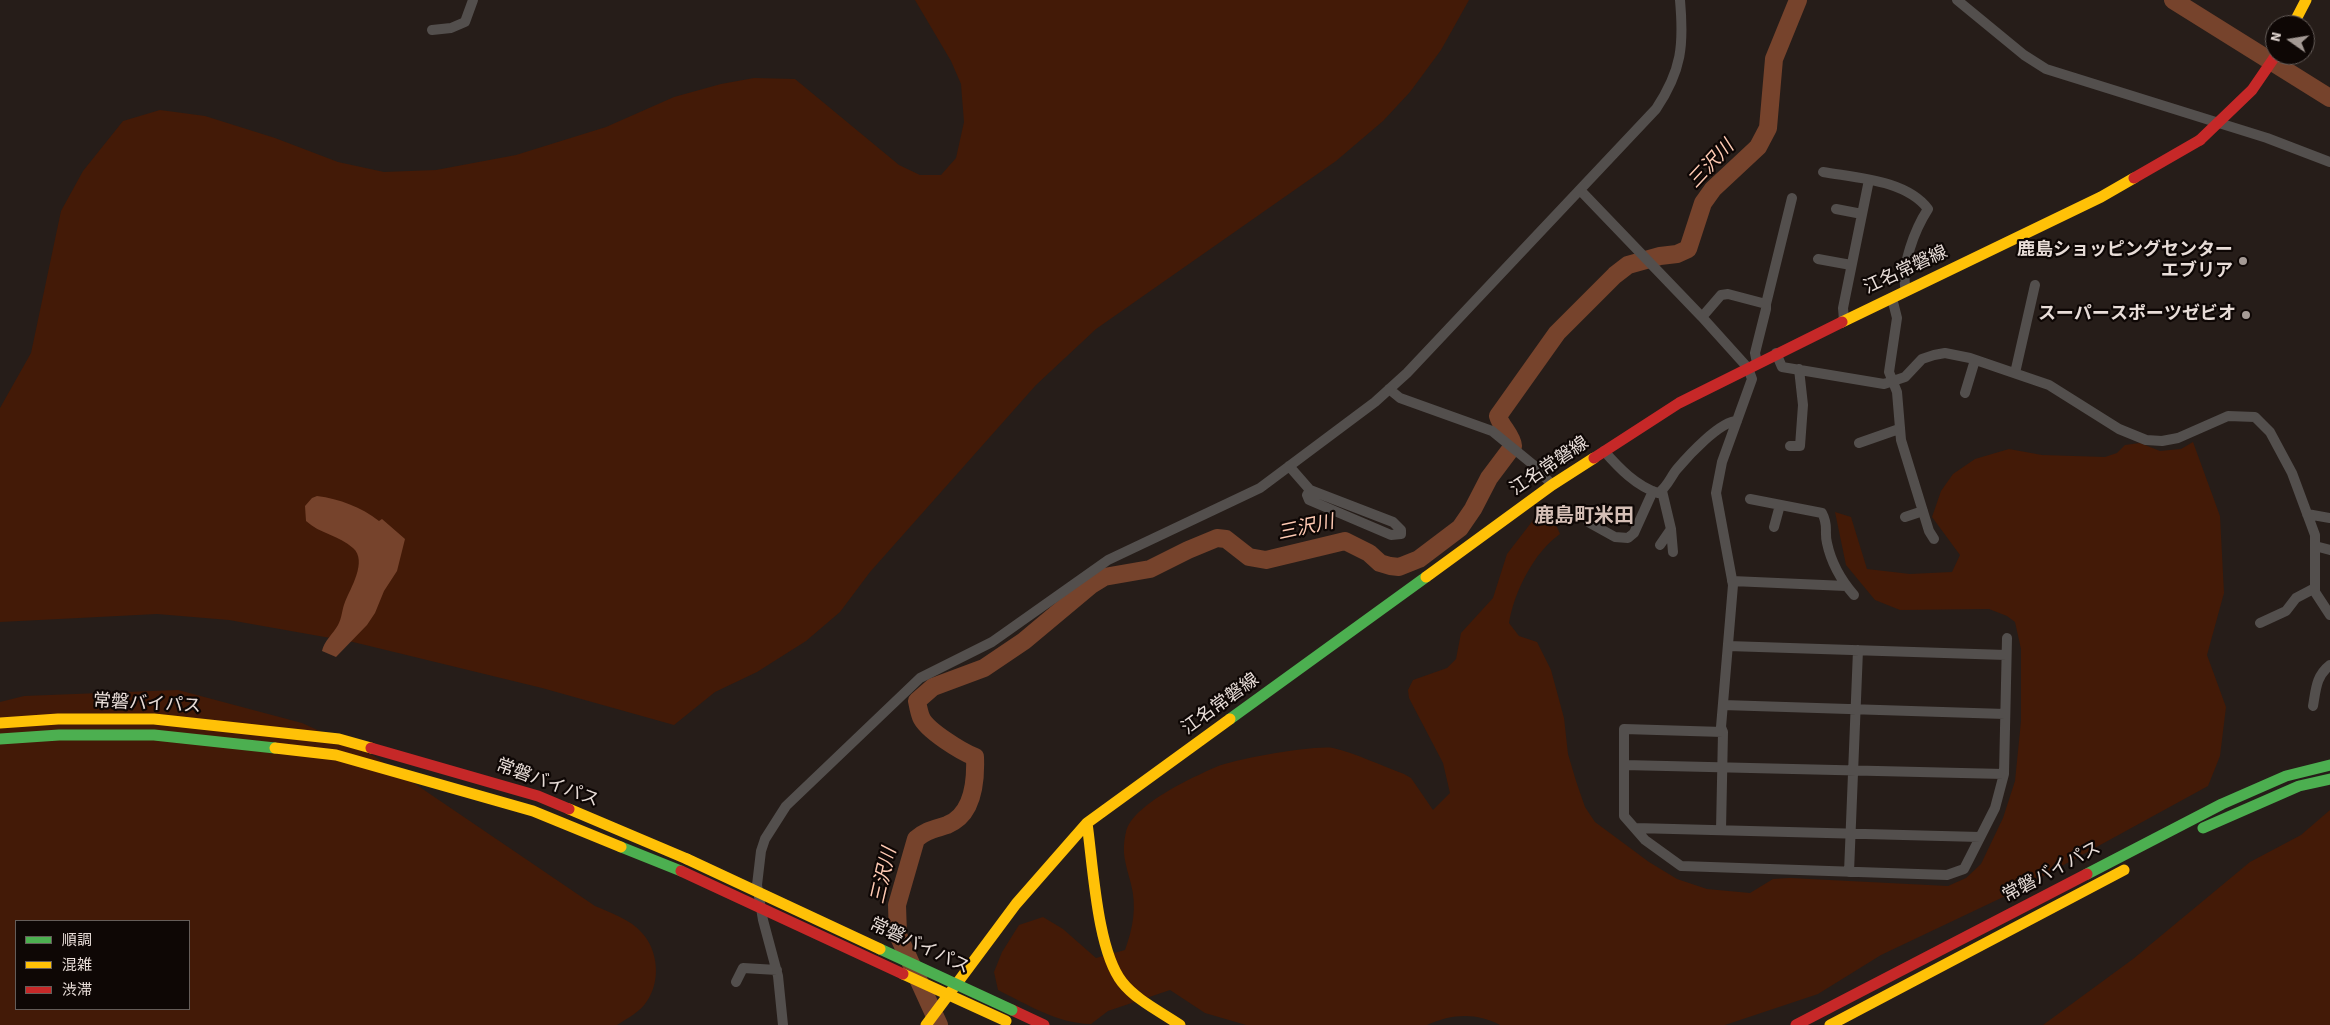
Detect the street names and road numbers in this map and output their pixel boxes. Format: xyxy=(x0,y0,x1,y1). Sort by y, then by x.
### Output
street label: 江名常磐線 xyxy=(1861,242,1951,300)
street label: 江名常磐線 xyxy=(1507,433,1593,501)
street label: 江名常磐線 xyxy=(1178,670,1264,740)
street label: 常磐バイパス xyxy=(93,691,201,719)
street label: 常磐バイパス xyxy=(493,755,601,813)
street label: 常磐バイパス xyxy=(1999,838,2105,908)
street label: 常磐バイパス xyxy=(865,914,973,980)

